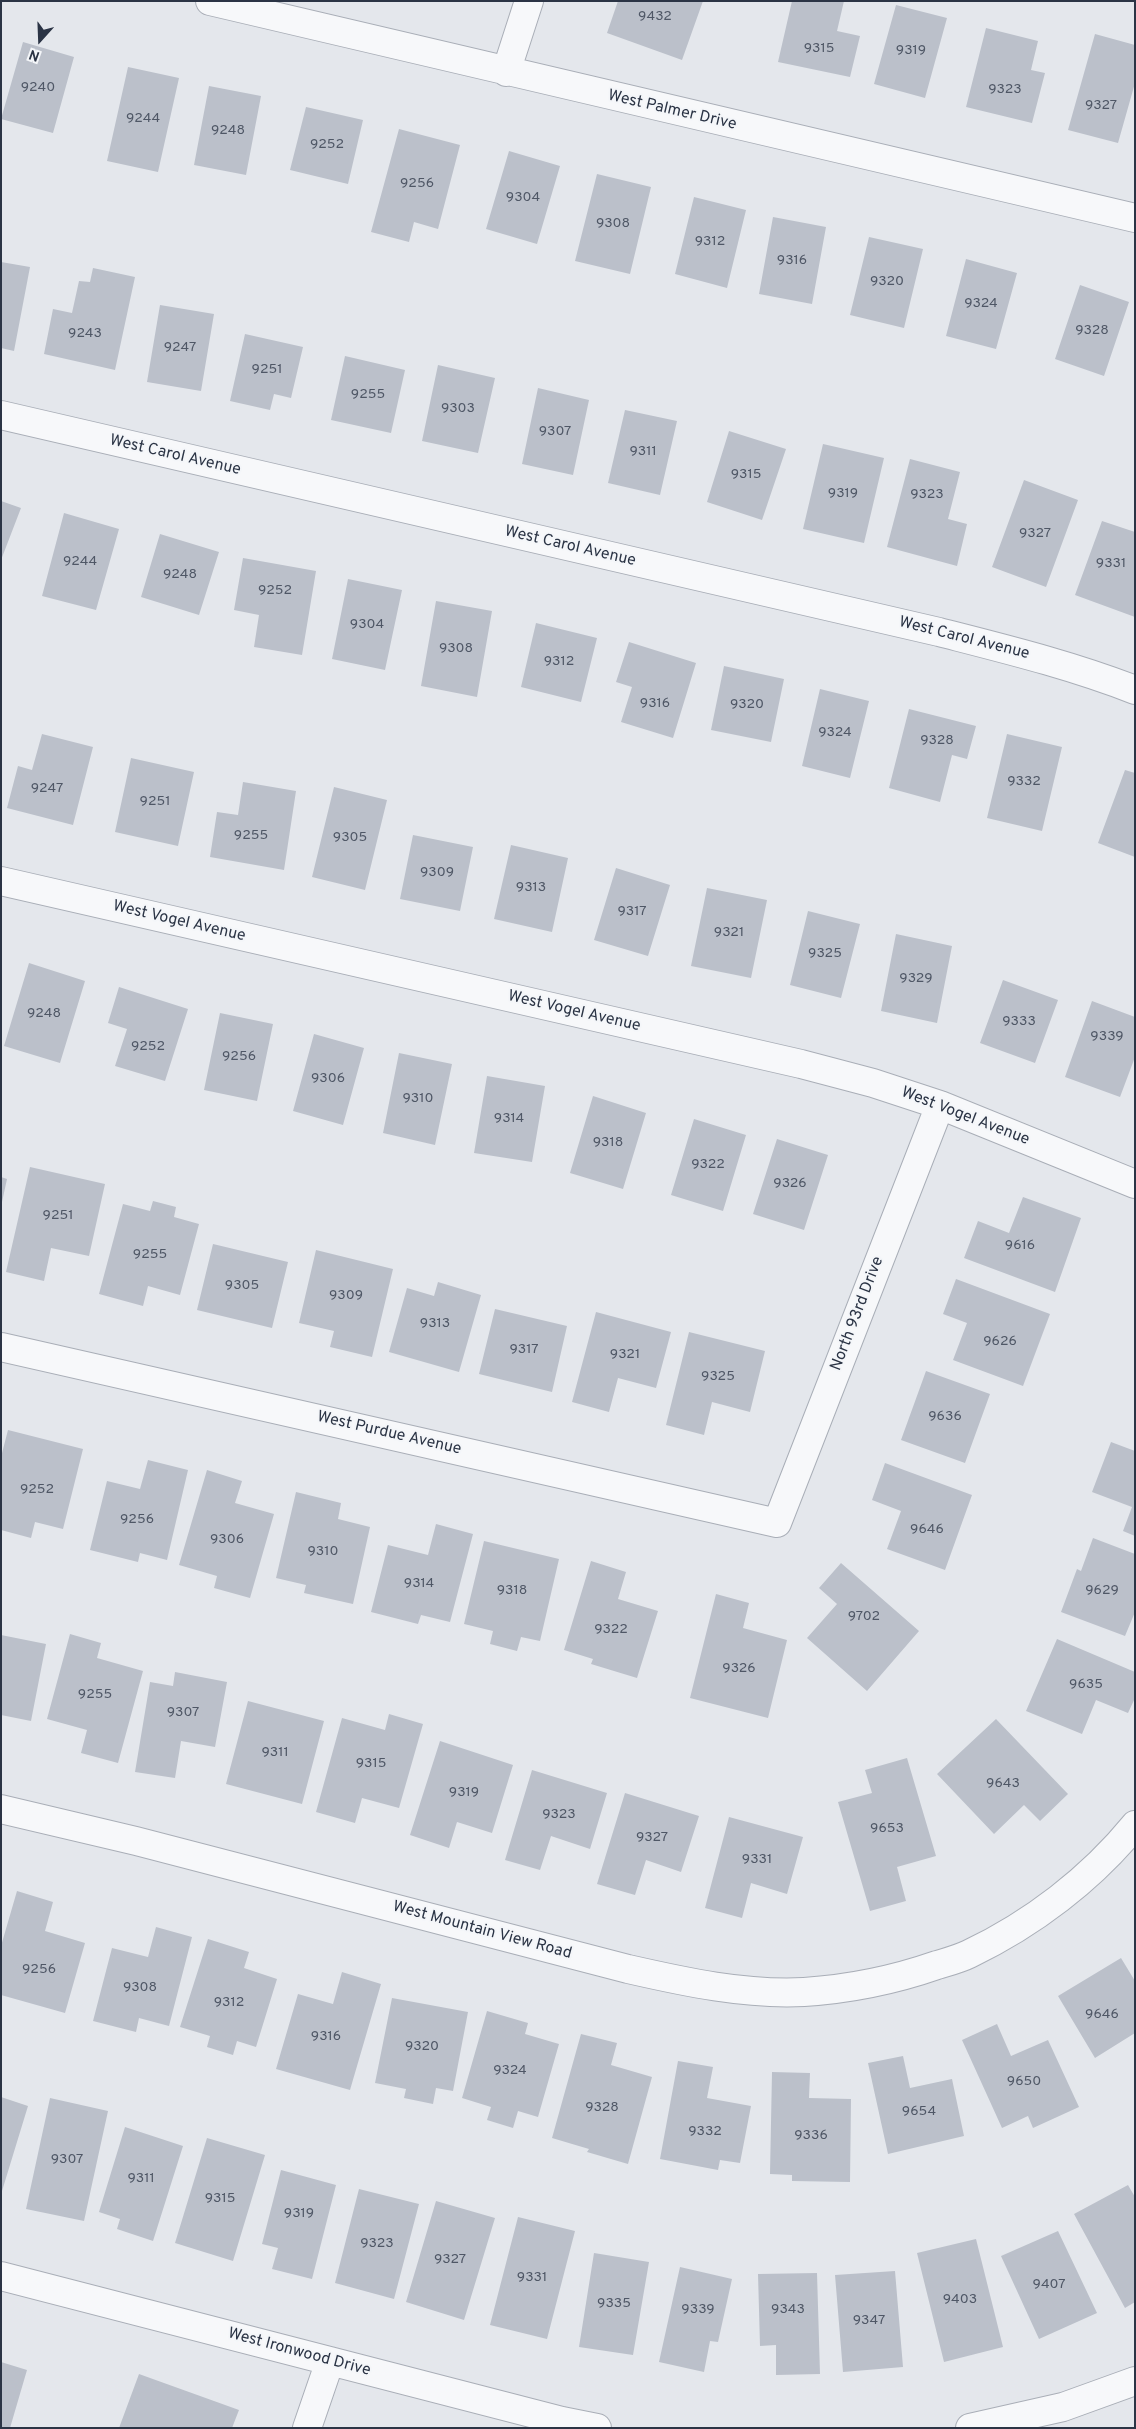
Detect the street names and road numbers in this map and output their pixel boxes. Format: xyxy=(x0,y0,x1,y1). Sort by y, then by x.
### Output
street label: West Palmer Drive xyxy=(606,87,738,135)
street label: West Carol Avenue xyxy=(108,432,242,480)
street label: West Carol Avenue xyxy=(503,523,637,571)
street label: West Carol Avenue xyxy=(897,613,1031,665)
street label: West Vogel Avenue xyxy=(111,897,247,947)
street label: West Vogel Avenue xyxy=(506,987,642,1037)
street label: West Vogel Avenue xyxy=(898,1084,1032,1150)
street label: North 93rd Drive xyxy=(827,1254,889,1374)
street label: West Purdue Avenue xyxy=(315,1408,463,1460)
street label: West Mountain View Road xyxy=(390,1898,574,1964)
street label: West Ironwood Drive xyxy=(225,2325,373,2381)

